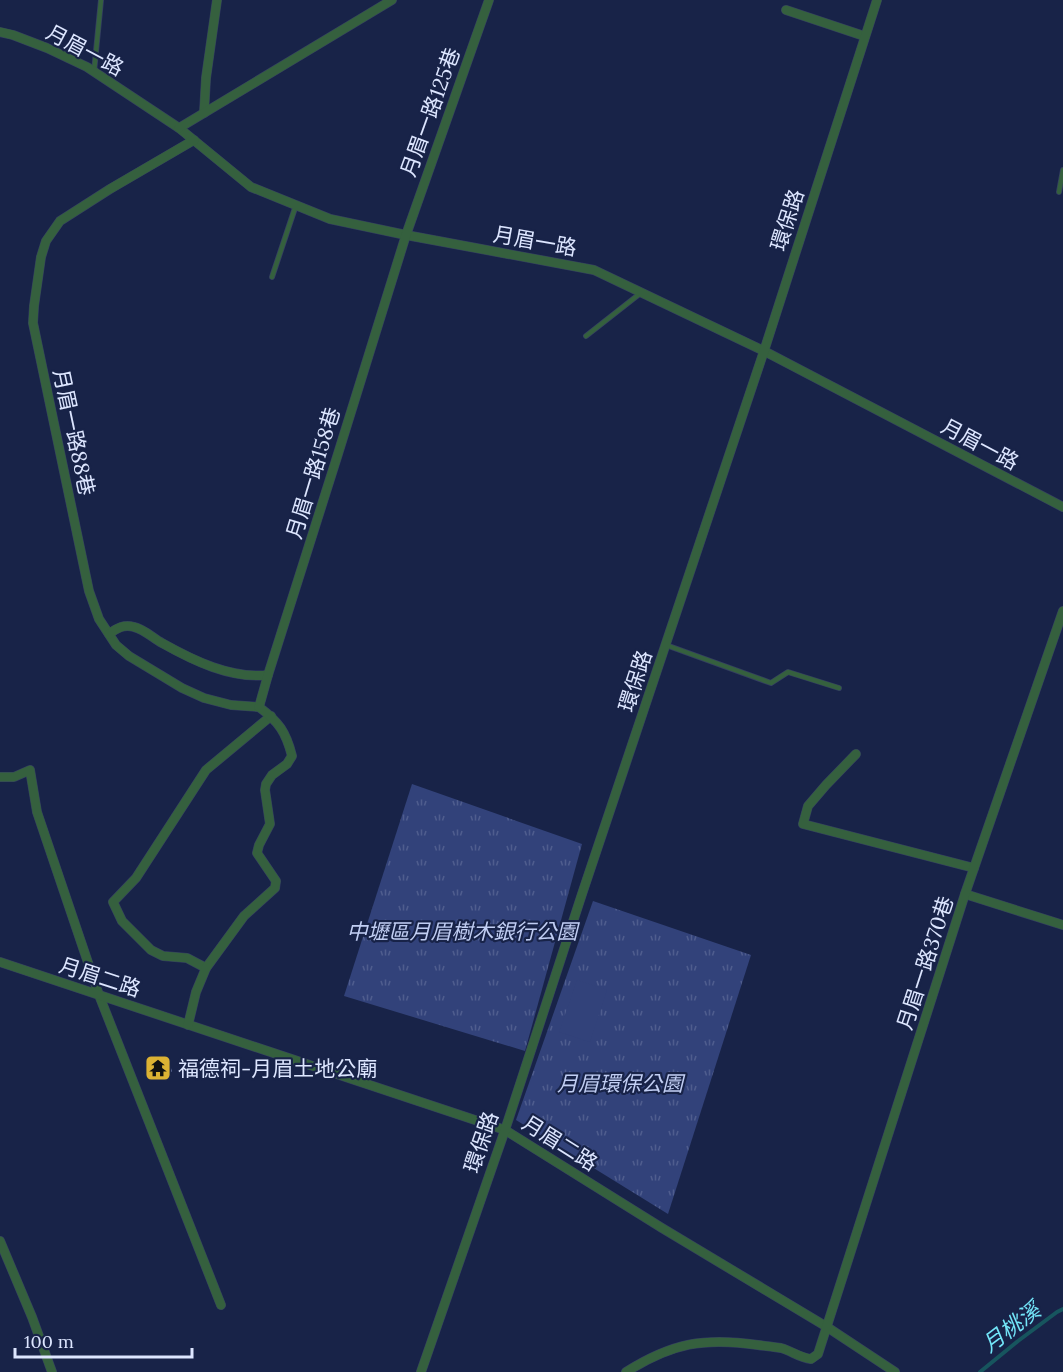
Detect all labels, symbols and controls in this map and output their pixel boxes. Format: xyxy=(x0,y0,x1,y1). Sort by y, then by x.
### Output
street label: 月眉一路 xyxy=(42,18,128,82)
street label: 月眉一路125巷 xyxy=(394,44,466,180)
street label: 環保路 xyxy=(764,186,810,254)
street label: 月眉一路 xyxy=(491,220,579,262)
street label: 月眉一路88巷 xyxy=(47,366,101,498)
street label: 月眉一路158巷 xyxy=(280,404,346,542)
street label: 月眉一路 xyxy=(937,412,1023,476)
street label: 環保路 xyxy=(612,647,658,715)
street label: 月眉一路370巷 xyxy=(891,893,959,1033)
park label: 中壢區月眉樹木銀行公園 xyxy=(347,918,580,945)
street label: 月眉二路 xyxy=(56,951,144,1003)
temple icon: 福德祠-月眉土地公廟 xyxy=(143,1053,173,1083)
place label: 福德祠-月眉土地公廟 xyxy=(178,1055,377,1082)
park label: 月眉環保公園 xyxy=(557,1070,686,1097)
street label: 環保路 xyxy=(458,1108,504,1176)
street label: 月眉二路 xyxy=(517,1109,603,1177)
water label: 月桃溪 xyxy=(976,1294,1048,1358)
scale bar xyxy=(15,1321,192,1359)
text: 100 m xyxy=(24,1330,74,1353)

